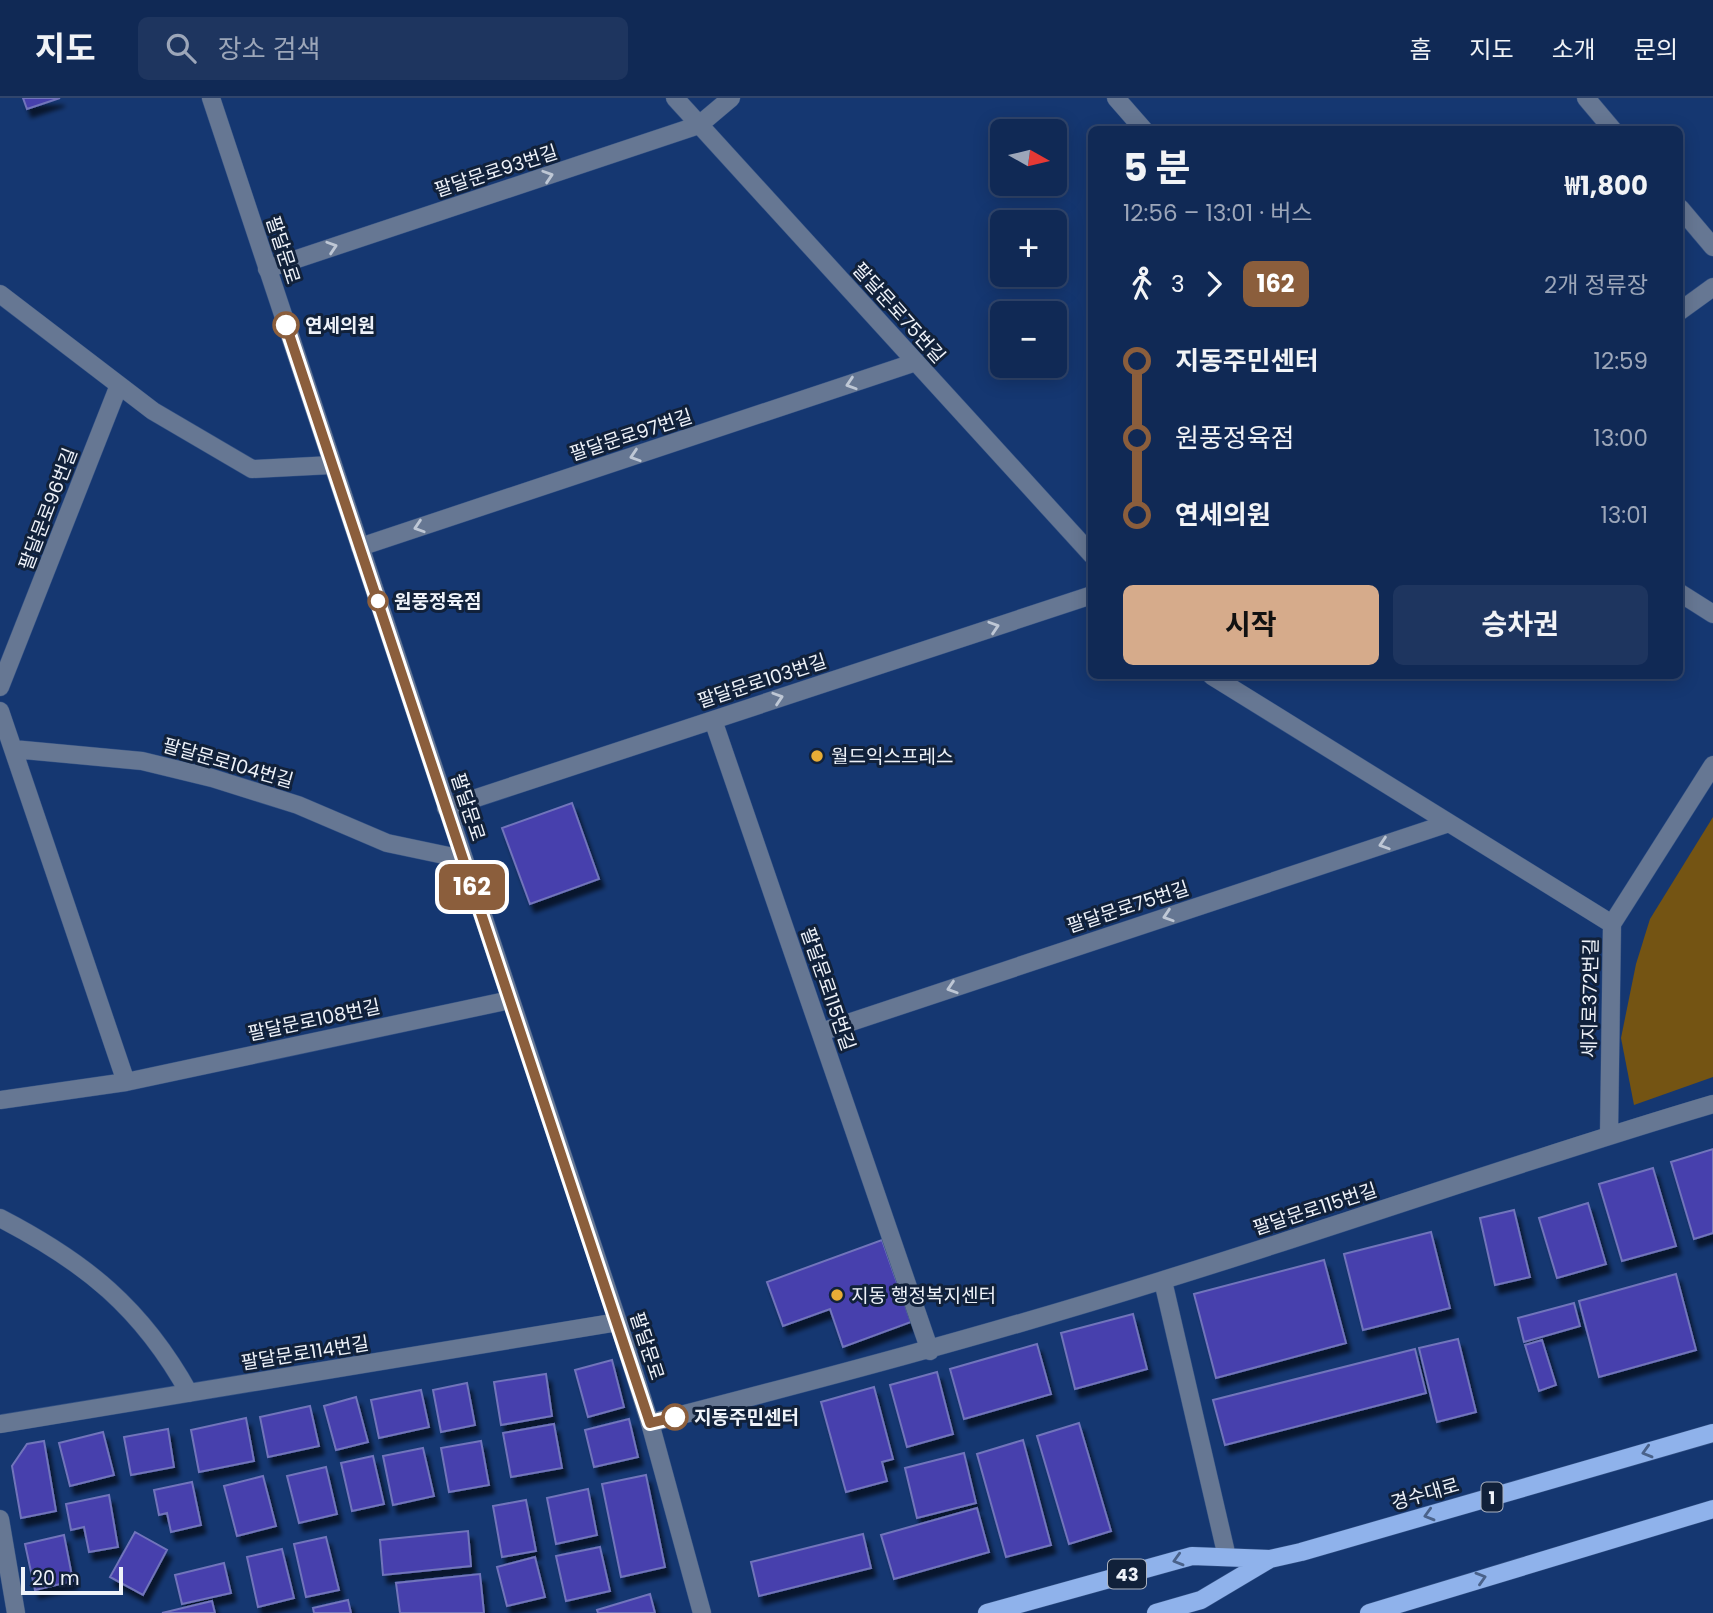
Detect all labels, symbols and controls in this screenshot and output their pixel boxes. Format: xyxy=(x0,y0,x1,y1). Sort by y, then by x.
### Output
search box xyxy=(138,17,628,80)
text: 지도 xyxy=(35,25,96,72)
icon: search xyxy=(162,29,200,67)
text: 장소 검색 xyxy=(218,31,320,67)
text: 홈 xyxy=(1409,33,1431,66)
text: 지도 xyxy=(1469,33,1514,66)
text: 소개 xyxy=(1552,33,1596,66)
text: 문의 xyxy=(1634,33,1678,66)
north arrow xyxy=(990,119,1068,196)
map controls xyxy=(990,119,1067,378)
street label: 팔달문로93번길 xyxy=(431,138,561,204)
text: 5 분 xyxy=(1123,141,1191,194)
text: ₩1,800 xyxy=(1565,168,1648,204)
one-way arrow xyxy=(541,170,553,184)
text: 12:56 – 13:01 · 버스 xyxy=(1123,197,1312,229)
button: + xyxy=(990,210,1067,287)
street label: 팔달문로 xyxy=(259,213,307,287)
one-way arrow xyxy=(325,241,337,255)
street label: 팔달문로75번길 xyxy=(846,257,952,369)
icon: walk xyxy=(1123,265,1161,303)
icon: forward xyxy=(1195,265,1233,303)
text: 162 xyxy=(1257,267,1295,300)
text: 3 xyxy=(1171,268,1185,300)
text: 2개 정류장 xyxy=(1544,269,1648,301)
button: − xyxy=(990,301,1067,378)
marker: 연세의원 xyxy=(273,312,299,338)
place label: 연세의원 xyxy=(305,312,375,339)
text: 지동주민센터 xyxy=(1175,343,1319,379)
text: 12:59 xyxy=(1594,345,1648,377)
one-way arrow xyxy=(845,376,858,390)
street label: 팔달문로97번길 xyxy=(566,403,696,467)
text: 원풍정육점 xyxy=(1175,420,1295,456)
text: 13:00 xyxy=(1593,422,1648,454)
street label: 팔달문로96번길 xyxy=(12,444,84,574)
one-way arrow xyxy=(630,447,642,462)
text: 연세의원 xyxy=(1175,497,1271,533)
text: 13:01 xyxy=(1600,499,1648,531)
one-way arrow xyxy=(414,519,426,533)
button: 시작 xyxy=(1123,585,1379,665)
button: 승차권 xyxy=(1393,585,1648,665)
place label: 원풍정육점 xyxy=(394,588,481,615)
marker: 원풍정육점 xyxy=(368,591,388,611)
one-way arrow xyxy=(987,621,1000,635)
street label: 팔달문로103번길 xyxy=(694,647,830,715)
one-way arrow xyxy=(771,692,784,706)
street label: 팔달문로104번길 xyxy=(159,731,297,795)
place label: 월드익스프레스 xyxy=(831,743,953,770)
marker: 월드익스프레스 xyxy=(809,748,825,764)
street label: 팔달문로 xyxy=(444,770,492,844)
one-way arrow xyxy=(1378,836,1390,851)
line badge: 162 xyxy=(432,864,512,910)
text: 162 xyxy=(453,870,491,903)
street label: 팔달문로75번길 xyxy=(1063,875,1193,939)
one-way arrow xyxy=(1162,908,1175,922)
street label: 팔달문로115번길 xyxy=(794,924,862,1054)
street label: 세지로372번길 xyxy=(1575,938,1605,1058)
one-way arrow xyxy=(947,980,959,994)
street label: 팔달문로108번길 xyxy=(245,993,383,1047)
street label: 팔달문로115번길 xyxy=(1249,1176,1381,1242)
place label: 지동 행정복지센터 xyxy=(851,1282,996,1309)
marker: 지동 행정복지센터 xyxy=(829,1287,845,1303)
street label: 팔달문로 xyxy=(623,1309,671,1383)
street label: 팔달문로114번길 xyxy=(239,1330,371,1376)
marker: 지동주민센터 xyxy=(662,1404,688,1430)
place label: 지동주민센터 xyxy=(694,1404,799,1431)
one-way arrow xyxy=(1642,1443,1654,1458)
street label: 경수대로 xyxy=(1388,1471,1462,1517)
road number: 1 xyxy=(1482,1482,1502,1512)
one-way arrow xyxy=(1423,1506,1435,1521)
one-way arrow xyxy=(1172,1552,1184,1566)
road number: 43 xyxy=(1108,1560,1146,1588)
scale bar xyxy=(21,1564,122,1596)
text: 20 m xyxy=(32,1565,80,1592)
one-way arrow xyxy=(1475,1571,1487,1586)

